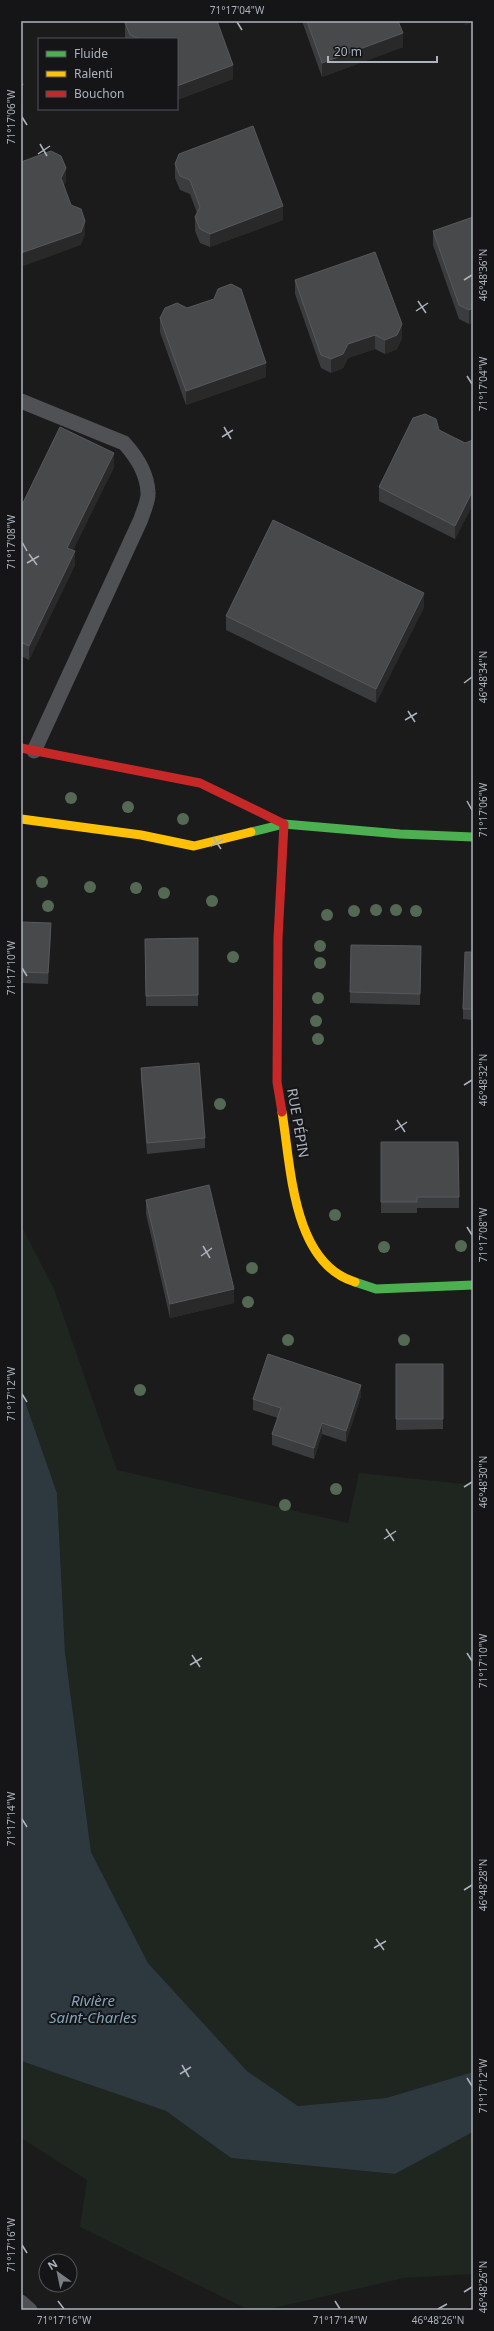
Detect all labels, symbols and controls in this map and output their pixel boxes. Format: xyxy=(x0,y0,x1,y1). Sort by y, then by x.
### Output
text: 71°17'04"W xyxy=(210,3,265,17)
legend xyxy=(38,38,178,110)
scale bar xyxy=(328,38,437,64)
text: 20 m xyxy=(334,43,362,60)
text: Fluide xyxy=(74,45,108,62)
text: Ralenti xyxy=(74,65,113,82)
text: Bouchon xyxy=(74,85,124,102)
text: 71°17'06"W xyxy=(4,89,18,144)
text: 46°48'36"N xyxy=(476,249,490,301)
text: 71°17'04"W xyxy=(476,356,490,411)
text: 71°17'08"W xyxy=(4,514,18,569)
text: 46°48'34"N xyxy=(476,651,490,703)
text: 71°17'06"W xyxy=(476,782,490,837)
text: 71°17'10"W xyxy=(4,940,18,995)
text: 46°48'32"N xyxy=(476,1054,490,1106)
street label: RUE PÉPIN xyxy=(283,1087,314,1159)
text: 71°17'08"W xyxy=(476,1207,490,1262)
text: 71°17'12"W xyxy=(4,1366,18,1421)
text: 46°48'30"N xyxy=(476,1456,490,1508)
text: 71°17'10"W xyxy=(476,1633,490,1688)
text: 71°17'14"W xyxy=(4,1791,18,1846)
text: 46°48'28"N xyxy=(476,1859,490,1911)
water label: Rivière Saint-Charles xyxy=(49,1990,138,2027)
text: 71°17'12"W xyxy=(476,2058,490,2113)
text: 71°17'16"W xyxy=(4,2217,18,2272)
north arrow xyxy=(38,2253,78,2293)
text: N xyxy=(44,2255,60,2273)
text: 46°48'26"N xyxy=(476,2261,490,2313)
text: 71°17'16"W xyxy=(37,2313,92,2327)
text: 71°17'14"W xyxy=(313,2313,368,2327)
text: 46°48'26"N xyxy=(412,2313,464,2327)

